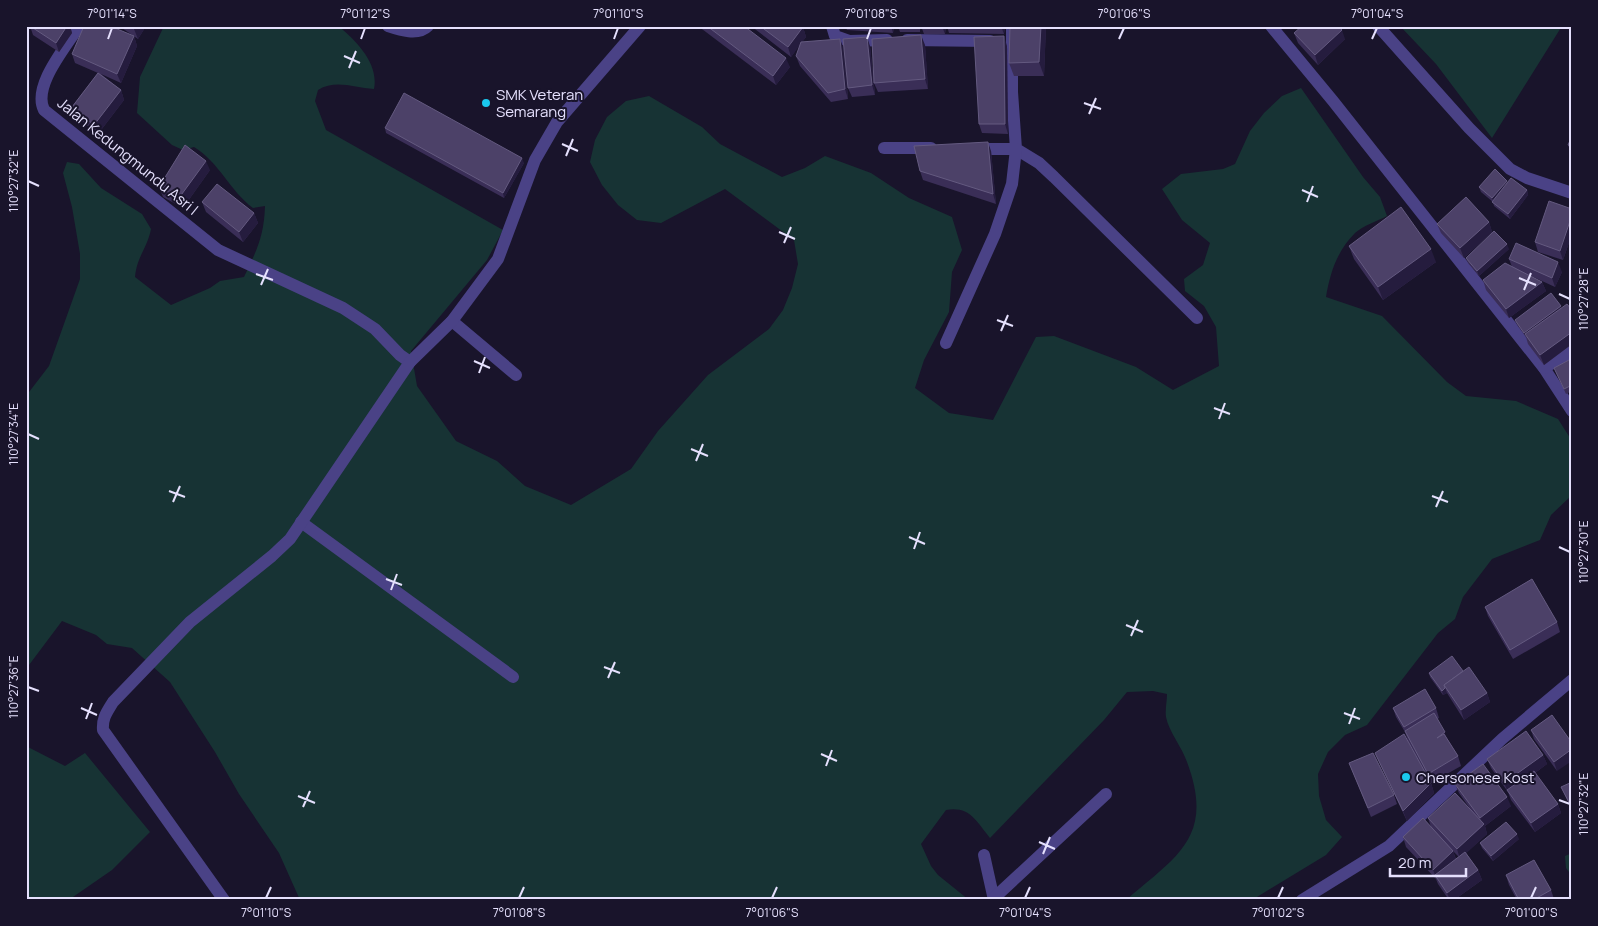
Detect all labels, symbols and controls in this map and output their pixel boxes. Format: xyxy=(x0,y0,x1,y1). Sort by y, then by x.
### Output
text: 7°01'14"S xyxy=(87,5,137,22)
text: 7°01'12"S xyxy=(340,5,390,22)
text: 7°01'10"S xyxy=(593,5,643,22)
text: 7°01'08"S xyxy=(845,5,897,22)
text: 7°01'06"S xyxy=(1098,5,1150,22)
text: 7°01'04"S xyxy=(1351,5,1403,22)
place label: SMK Veteran Semarang xyxy=(496,84,583,122)
street label: Jalan Kedungmundu Asri I xyxy=(53,93,203,219)
marker: SMK Veteran Semarang xyxy=(480,97,492,109)
text: 110°27'32"E xyxy=(5,150,22,212)
text: 110°27'28"E xyxy=(1575,267,1592,330)
text: 110°27'34"E xyxy=(5,403,22,465)
text: 110°27'30"E xyxy=(1575,520,1592,584)
text: 110°27'36"E xyxy=(5,655,22,719)
place label: Chersonese Kost xyxy=(1416,767,1535,788)
marker: Chersonese Kost xyxy=(1400,771,1412,783)
text: 110°27'32"E xyxy=(1575,773,1592,835)
scale bar xyxy=(1390,846,1467,878)
text: 20 m xyxy=(1398,852,1431,873)
text: 7°01'10"S xyxy=(241,904,291,921)
text: 7°01'08"S xyxy=(493,904,545,921)
text: 7°01'06"S xyxy=(746,904,798,921)
text: 7°01'04"S xyxy=(999,904,1051,921)
text: 7°01'02"S xyxy=(1252,904,1304,921)
text: 7°01'00"S xyxy=(1505,904,1557,921)

